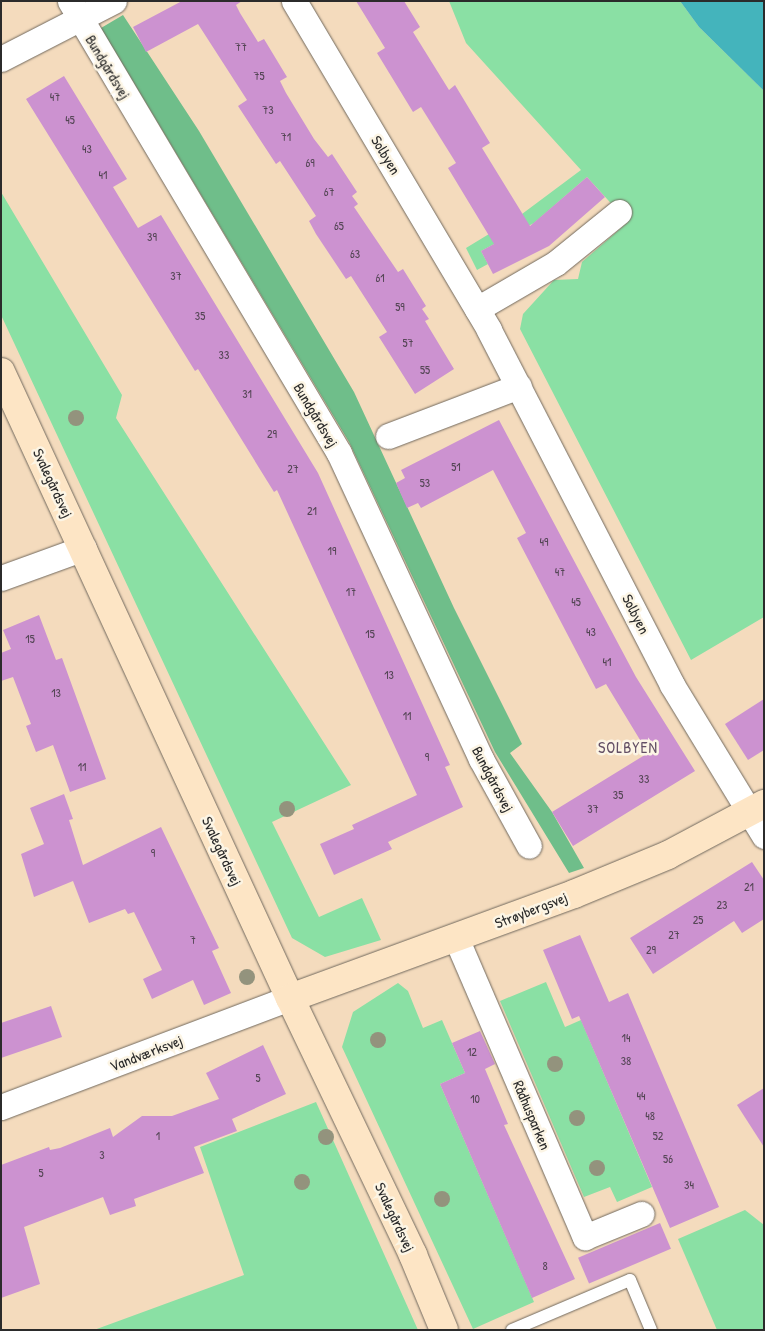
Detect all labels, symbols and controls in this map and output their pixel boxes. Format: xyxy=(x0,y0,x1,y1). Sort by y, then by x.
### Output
street label: Bundgårdsvej xyxy=(82,32,134,102)
house number: 77 xyxy=(235,40,247,54)
house number: 75 xyxy=(253,69,265,83)
house number: 47 xyxy=(50,90,60,104)
house number: 73 xyxy=(262,103,274,117)
house number: 45 xyxy=(65,113,75,127)
house number: 71 xyxy=(281,130,291,144)
street label: Solbyen xyxy=(367,132,405,178)
house number: 43 xyxy=(82,142,92,156)
house number: 69 xyxy=(305,156,315,170)
house number: 41 xyxy=(99,168,107,182)
house number: 67 xyxy=(324,185,334,199)
house number: 65 xyxy=(334,219,344,233)
house number: 39 xyxy=(147,230,157,244)
house number: 63 xyxy=(350,247,360,261)
house number: 37 xyxy=(170,269,182,283)
house number: 61 xyxy=(375,271,385,285)
house number: 59 xyxy=(395,300,405,314)
house number: 35 xyxy=(195,309,205,323)
house number: 57 xyxy=(402,336,414,350)
house number: 33 xyxy=(219,348,229,362)
house number: 55 xyxy=(420,363,430,377)
street label: Bundgårdsvej xyxy=(290,380,342,450)
house number: 31 xyxy=(242,387,252,401)
house number: 29 xyxy=(267,427,277,441)
street label: Svalegårdsvej xyxy=(29,446,77,520)
house number: 51 xyxy=(451,460,461,474)
house number: 27 xyxy=(287,462,299,476)
house number: 53 xyxy=(420,476,430,490)
house number: 21 xyxy=(307,504,317,518)
house number: 49 xyxy=(540,535,548,549)
house number: 19 xyxy=(328,544,336,558)
house number: 47 xyxy=(555,565,565,579)
house number: 17 xyxy=(346,585,356,599)
street label: Solbyen xyxy=(618,591,654,637)
house number: 45 xyxy=(571,595,581,609)
house number: 43 xyxy=(586,625,596,639)
house number: 15 xyxy=(365,627,375,641)
house number: 15 xyxy=(25,632,35,646)
house number: 41 xyxy=(603,655,611,669)
house number: 13 xyxy=(384,668,394,682)
house number: 13 xyxy=(51,686,61,700)
house number: 11 xyxy=(403,709,411,723)
district label: SOLBYEN xyxy=(597,737,659,757)
street label: Bundgårdsvej xyxy=(468,743,518,815)
house number: 9 xyxy=(425,750,429,764)
house number: 11 xyxy=(78,760,86,774)
house number: 33 xyxy=(639,772,649,786)
house number: 35 xyxy=(613,788,623,802)
house number: 37 xyxy=(587,802,599,816)
street label: Svalegårdsvej xyxy=(198,814,246,888)
house number: 9 xyxy=(151,846,155,860)
house number: 21 xyxy=(744,880,754,894)
street label: Strøybergsvej xyxy=(492,888,570,932)
house number: 23 xyxy=(717,898,727,912)
house number: 25 xyxy=(693,913,703,927)
house number: 27 xyxy=(668,928,680,942)
house number: 7 xyxy=(190,933,196,947)
house number: 29 xyxy=(646,943,656,957)
street label: Vandværksvej xyxy=(107,1031,185,1075)
house number: 14 xyxy=(622,1031,630,1045)
house number: 12 xyxy=(467,1045,477,1059)
house number: 38 xyxy=(621,1054,631,1068)
house number: 5 xyxy=(255,1071,261,1085)
street label: Rådhusparken xyxy=(509,1078,555,1152)
house number: 44 xyxy=(637,1089,645,1103)
house number: 10 xyxy=(470,1092,480,1106)
house number: 48 xyxy=(645,1109,655,1123)
house number: 1 xyxy=(156,1129,160,1143)
house number: 52 xyxy=(653,1129,663,1143)
house number: 3 xyxy=(99,1148,105,1162)
house number: 56 xyxy=(663,1152,673,1166)
house number: 5 xyxy=(38,1166,44,1180)
house number: 34 xyxy=(684,1178,694,1192)
street label: Svalegårdsvej xyxy=(371,1180,419,1254)
house number: 8 xyxy=(542,1259,548,1273)

